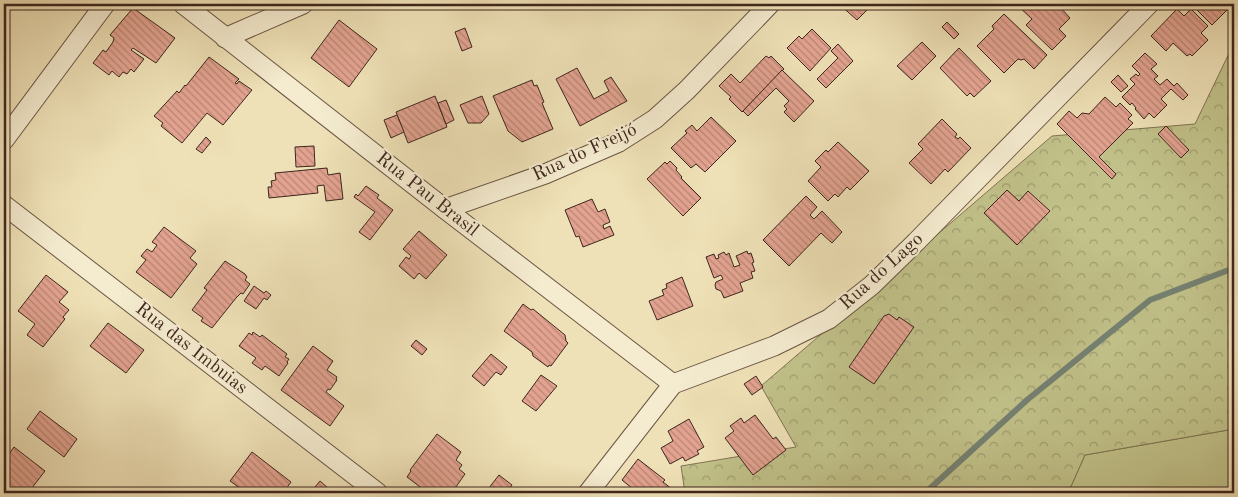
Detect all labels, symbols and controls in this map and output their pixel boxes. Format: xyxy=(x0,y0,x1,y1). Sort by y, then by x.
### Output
street label: Rua do Freijó xyxy=(530,120,640,186)
street label: Rua Pau Brasil xyxy=(372,149,482,241)
street label: Rua do Lago xyxy=(837,230,927,314)
street label: Rua das Imbuias xyxy=(131,299,251,399)

